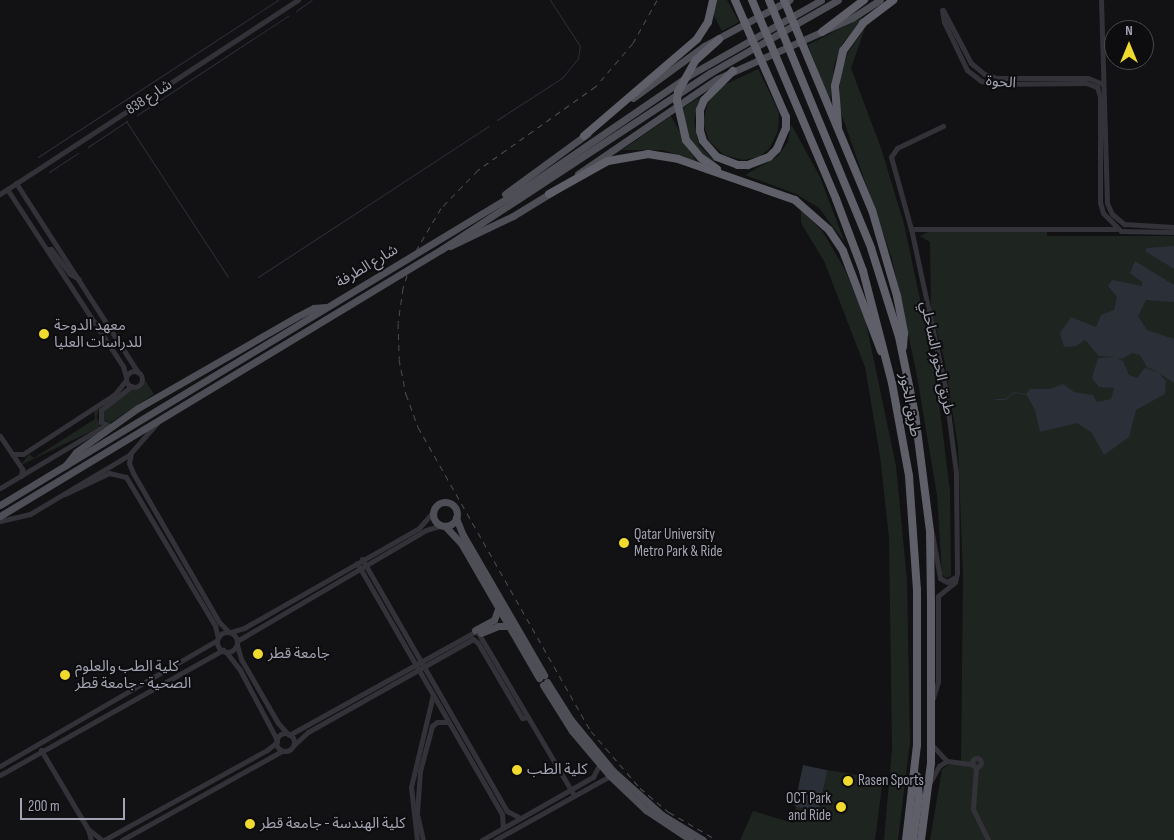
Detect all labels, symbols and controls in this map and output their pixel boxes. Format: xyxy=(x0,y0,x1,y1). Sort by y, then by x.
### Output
north arrow xyxy=(1104,20,1154,70)
text: N xyxy=(1125,22,1133,39)
street label: الحوة xyxy=(985,72,1017,92)
street label: شارع 838 xyxy=(123,76,175,118)
street label: شارع الطرفة xyxy=(333,240,401,292)
street label: طريق الخور الساحلي xyxy=(916,300,958,416)
place label: معهد الدوحة للدراسات العليا xyxy=(54,316,142,351)
marker: معهد الدوحة للدراسات العليا xyxy=(38,328,50,340)
street label: طريق الخور xyxy=(896,372,924,438)
place label: Qatar University Metro Park & Ride xyxy=(634,525,722,560)
marker: Qatar University Metro Park & Ride xyxy=(618,537,630,549)
place label: جامعة قطر xyxy=(268,645,330,663)
marker: جامعة قطر xyxy=(252,648,264,660)
place label: كلية الطب والعلوم الصحية - جامعة قطر xyxy=(75,657,191,692)
marker: كلية الطب والعلوم الصحية - جامعة قطر xyxy=(59,669,71,681)
place label: كلية الطب xyxy=(527,761,587,779)
marker: كلية الطب xyxy=(511,764,523,776)
place label: Rasen Sports xyxy=(858,772,924,790)
marker: Rasen Sports xyxy=(842,775,854,787)
scale bar xyxy=(22,788,128,820)
place label: OCT Park and Ride xyxy=(786,789,831,824)
text: 200 m xyxy=(28,797,60,816)
marker: OCT Park and Ride xyxy=(835,801,847,813)
place label: كلية الهندسة - جامعة قطر xyxy=(260,815,405,833)
marker: كلية الهندسة - جامعة قطر xyxy=(244,818,256,830)

